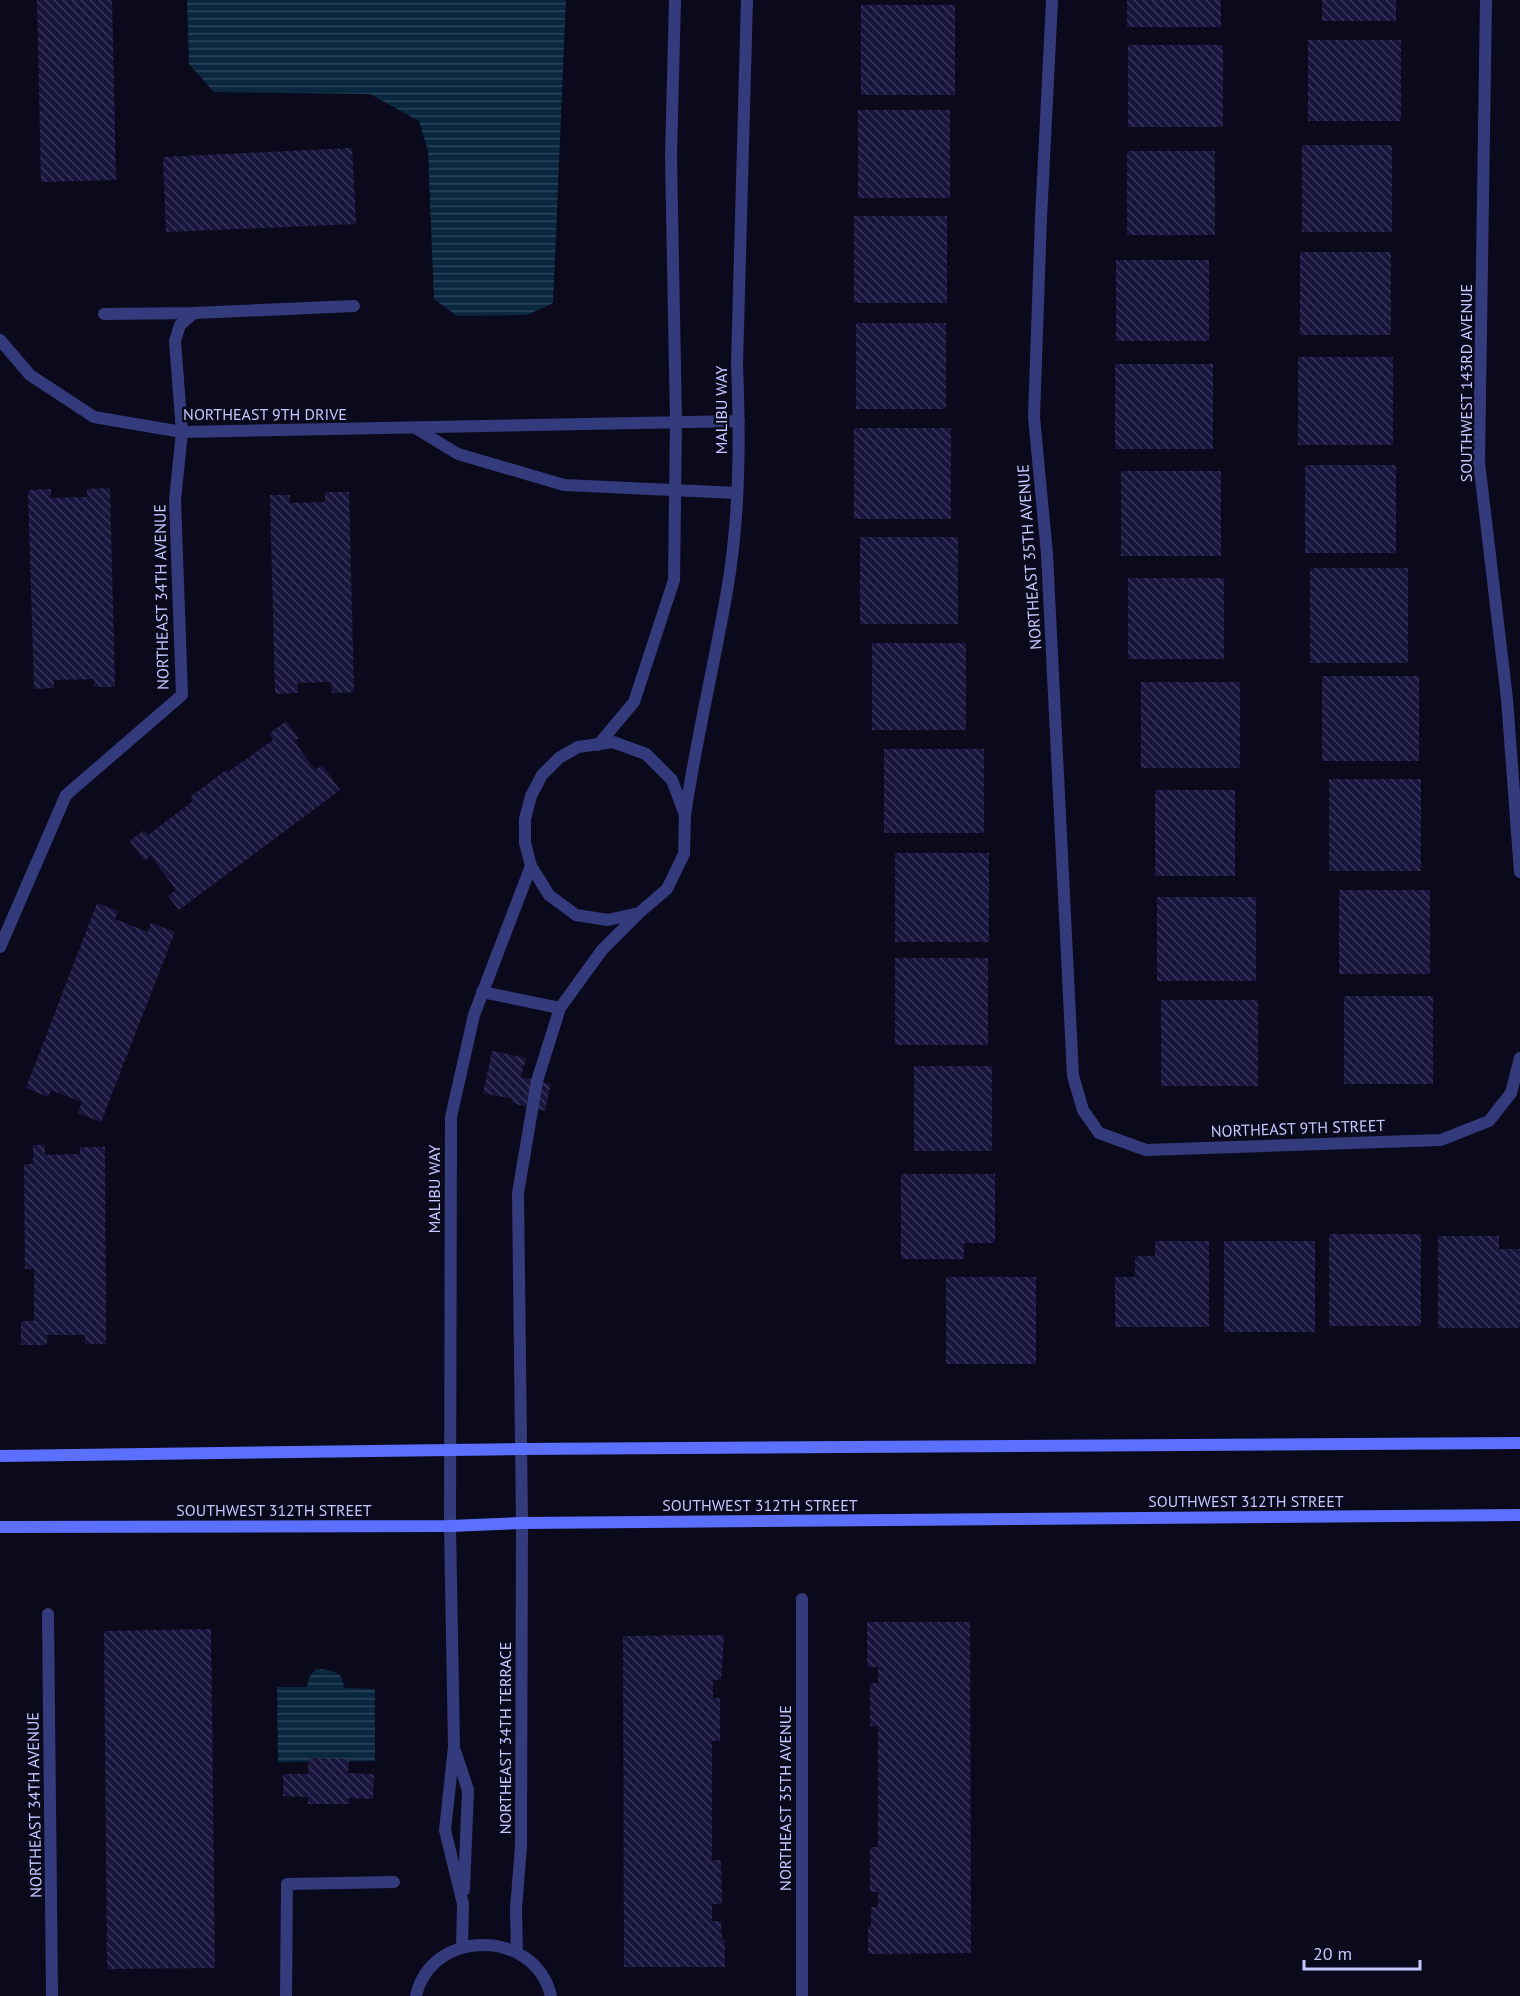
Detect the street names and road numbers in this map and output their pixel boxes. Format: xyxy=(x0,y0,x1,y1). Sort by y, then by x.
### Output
street label: SOUTHWEST 143RD AVENUE xyxy=(1456,284,1476,482)
street label: MALIBU WAY xyxy=(711,366,731,454)
street label: NORTHEAST 9TH DRIVE xyxy=(183,404,347,424)
street label: NORTHEAST 35TH AVENUE xyxy=(1013,464,1045,650)
street label: NORTHEAST 34TH AVENUE xyxy=(149,504,173,690)
street label: NORTHEAST 9TH STREET xyxy=(1211,1115,1386,1141)
street label: MALIBU WAY xyxy=(424,1145,444,1233)
street label: SOUTHWEST 312TH STREET xyxy=(1148,1491,1344,1511)
street label: SOUTHWEST 312TH STREET xyxy=(662,1495,858,1515)
street label: SOUTHWEST 312TH STREET xyxy=(176,1500,372,1520)
street label: NORTHEAST 34TH TERRACE xyxy=(495,1642,515,1834)
street label: NORTHEAST 35TH AVENUE xyxy=(775,1705,795,1891)
street label: NORTHEAST 34TH AVENUE xyxy=(22,1712,46,1898)

